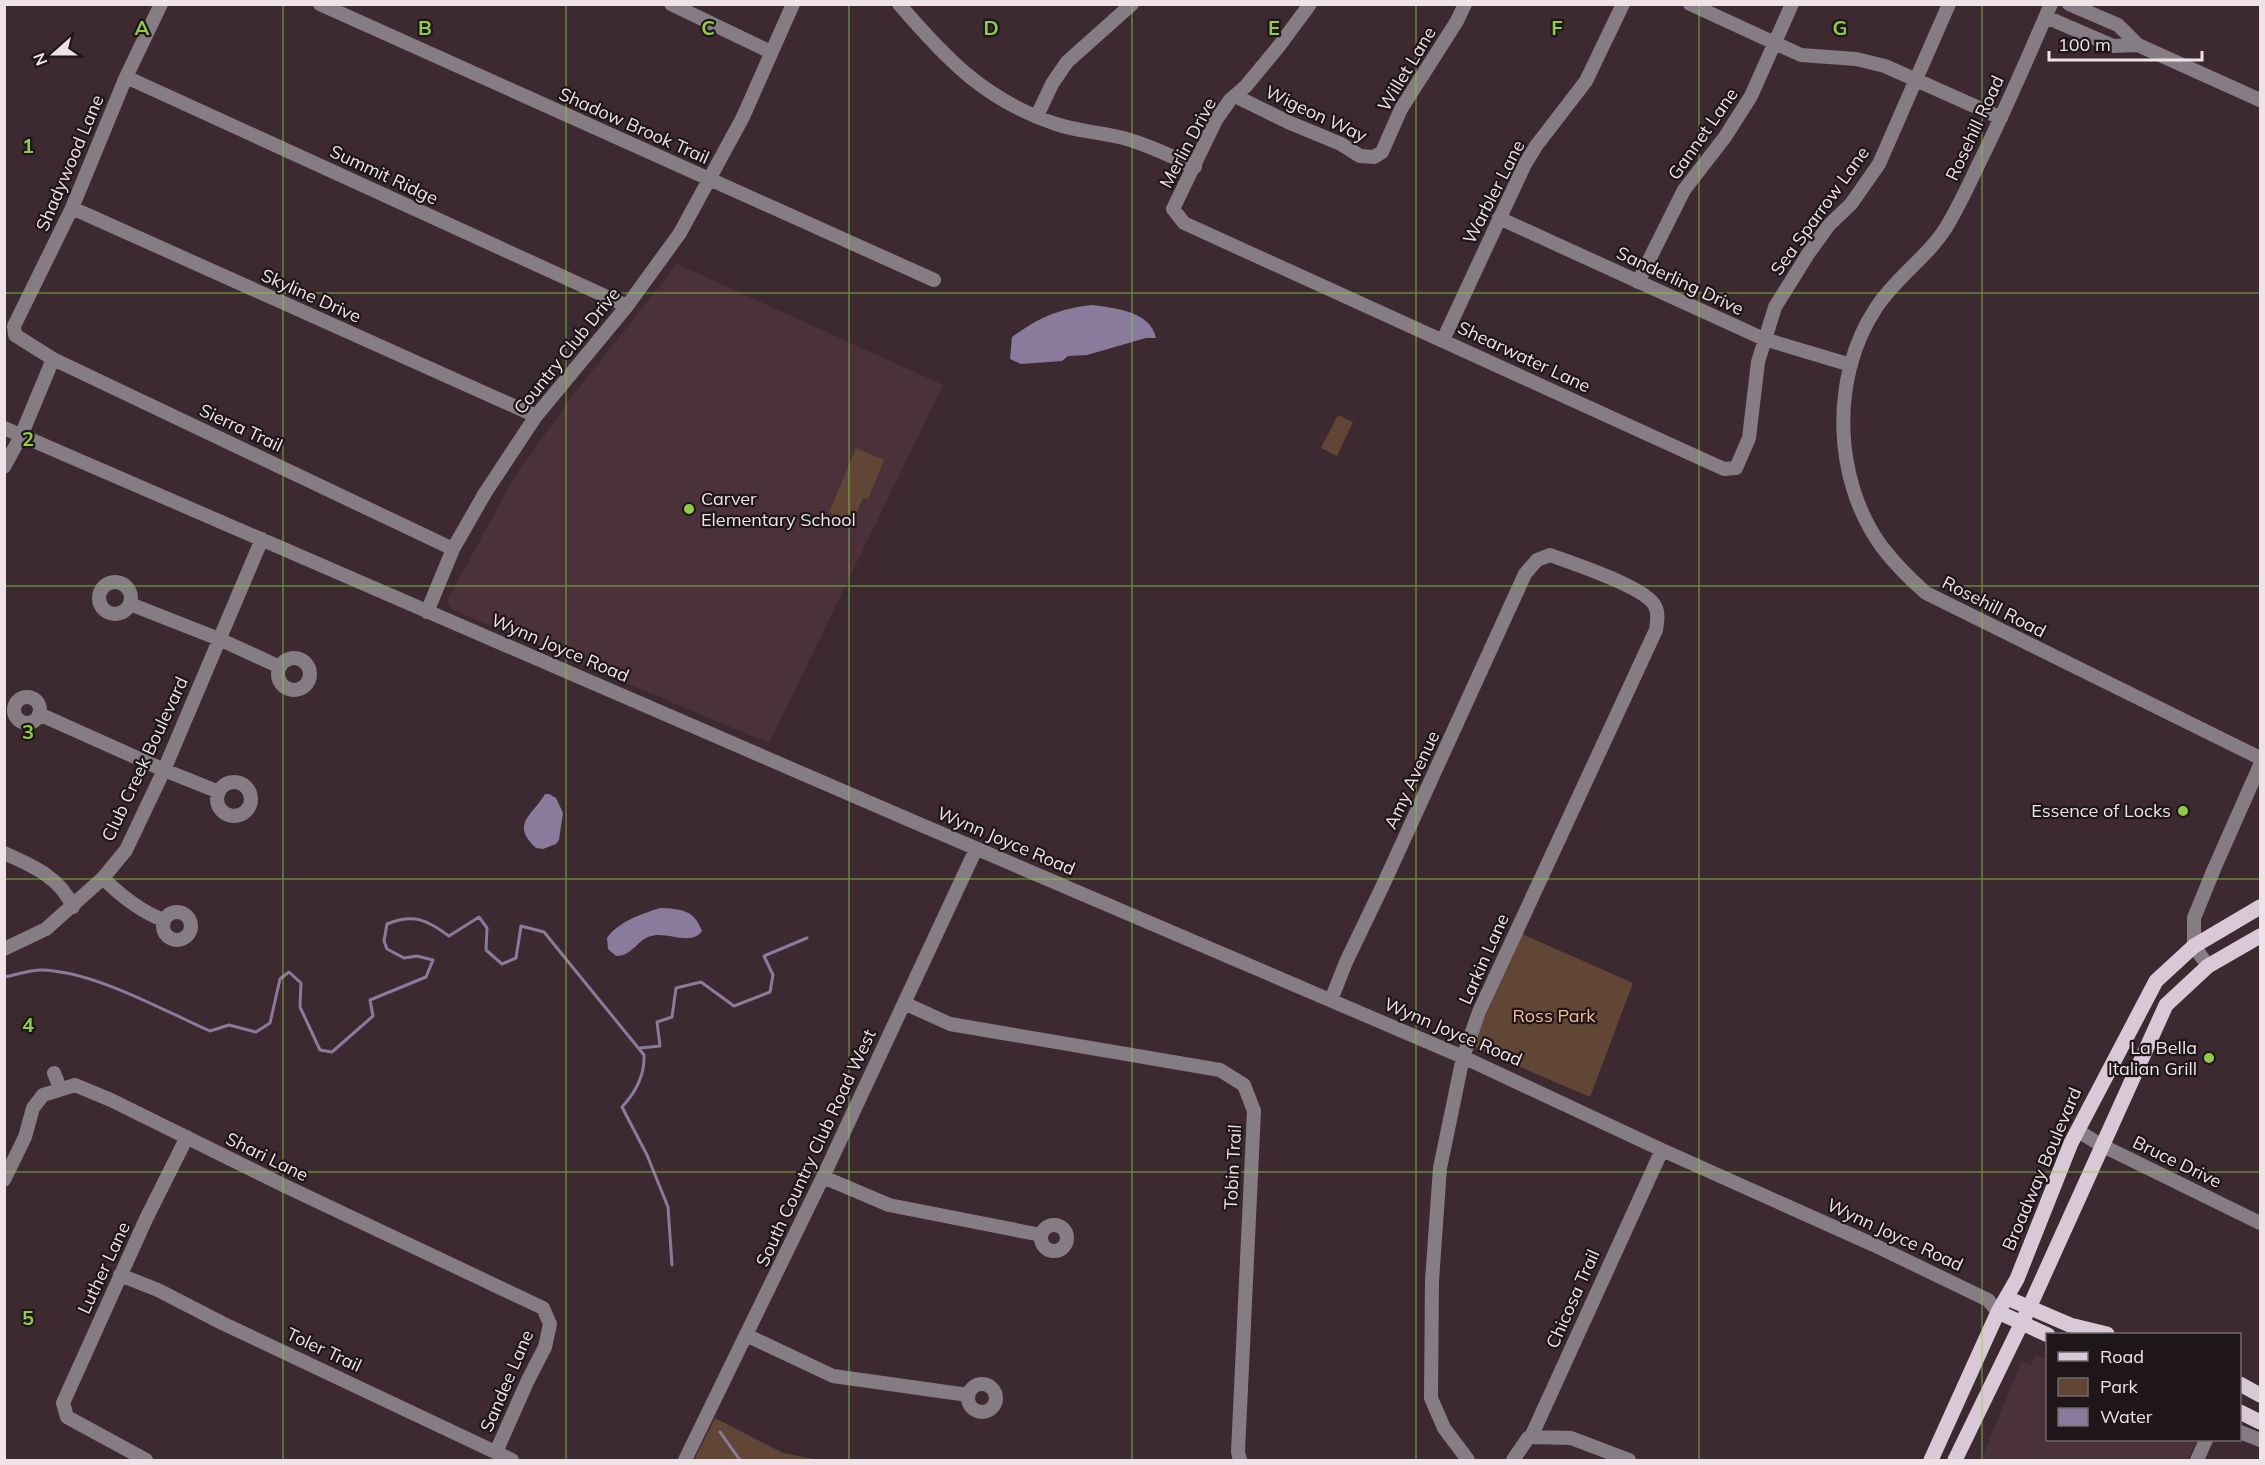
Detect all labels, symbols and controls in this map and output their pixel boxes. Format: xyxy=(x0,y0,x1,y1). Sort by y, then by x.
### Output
text: A xyxy=(135,15,150,40)
text: B xyxy=(418,15,432,40)
text: C xyxy=(701,15,715,40)
text: D xyxy=(983,15,999,40)
text: E xyxy=(1268,15,1280,40)
text: F xyxy=(1551,15,1563,40)
text: G xyxy=(1833,15,1847,40)
street label: Willet Lane xyxy=(1372,22,1441,115)
north arrow xyxy=(24,24,84,84)
scale bar xyxy=(2049,24,2202,62)
text: 100 m xyxy=(2058,33,2111,56)
text: N xyxy=(28,50,51,69)
street label: Rosehill Road xyxy=(1940,72,2009,184)
street label: Wigeon Way xyxy=(1262,80,1371,147)
street label: Shadow Brook Trail xyxy=(555,82,713,169)
street label: Gannet Lane xyxy=(1663,83,1743,184)
street label: Shadywood Lane xyxy=(30,91,109,234)
street label: Merlin Drive xyxy=(1154,94,1221,192)
text: 1 xyxy=(22,133,34,158)
street label: Warbler Lane xyxy=(1458,136,1530,248)
street label: Summit Ridge xyxy=(326,139,442,210)
street label: Sea Sparrow Lane xyxy=(1765,142,1874,280)
street label: Sanderling Drive xyxy=(1613,241,1748,320)
street label: Skyline Drive xyxy=(258,263,365,328)
street label: Country Club Drive xyxy=(508,283,625,419)
street label: Shearwater Lane xyxy=(1454,316,1594,397)
street label: Sierra Trail xyxy=(196,398,286,457)
text: 2 xyxy=(22,426,34,451)
place label: Carver Elementary School xyxy=(701,487,856,531)
marker: Carver Elementary School xyxy=(682,502,696,516)
street label: Rosehill Road xyxy=(1938,571,2050,643)
street label: Wynn Joyce Road xyxy=(488,608,633,687)
street label: Club Creek Boulevard xyxy=(96,673,193,845)
text: 3 xyxy=(22,719,34,744)
street label: Amy Avenue xyxy=(1379,727,1444,833)
place label: Essence of Locks xyxy=(2031,799,2171,822)
street label: Wynn Joyce Road xyxy=(934,801,1079,880)
marker: Essence of Locks xyxy=(2176,804,2190,818)
street label: Larkin Lane xyxy=(1453,910,1514,1008)
street label: Wynn Joyce Road xyxy=(1381,992,1526,1071)
park label: Ross Park xyxy=(1513,1004,1596,1027)
text: 4 xyxy=(22,1012,34,1037)
street label: South Country Club Road West xyxy=(750,1025,881,1270)
place label: La Bella Italian Grill xyxy=(2108,1036,2197,1080)
marker: La Bella Italian Grill xyxy=(2202,1051,2216,1065)
street label: Broadway Boulevard xyxy=(1997,1084,2086,1254)
street label: Tobin Trail xyxy=(1219,1124,1246,1210)
street label: Shari Lane xyxy=(222,1127,312,1186)
street label: Bruce Drive xyxy=(2129,1130,2225,1193)
street label: Wynn Joyce Road xyxy=(1823,1193,1967,1276)
street label: Luther Lane xyxy=(72,1218,135,1317)
street label: Chicosa Trail xyxy=(1541,1246,1605,1352)
text: 5 xyxy=(22,1305,34,1330)
street label: Toler Trail xyxy=(283,1322,366,1377)
street label: Sandee Lane xyxy=(475,1326,538,1435)
legend xyxy=(2046,1333,2241,1441)
text: Road xyxy=(2100,1345,2144,1368)
text: Park xyxy=(2100,1375,2139,1398)
text: Water xyxy=(2100,1405,2153,1428)

